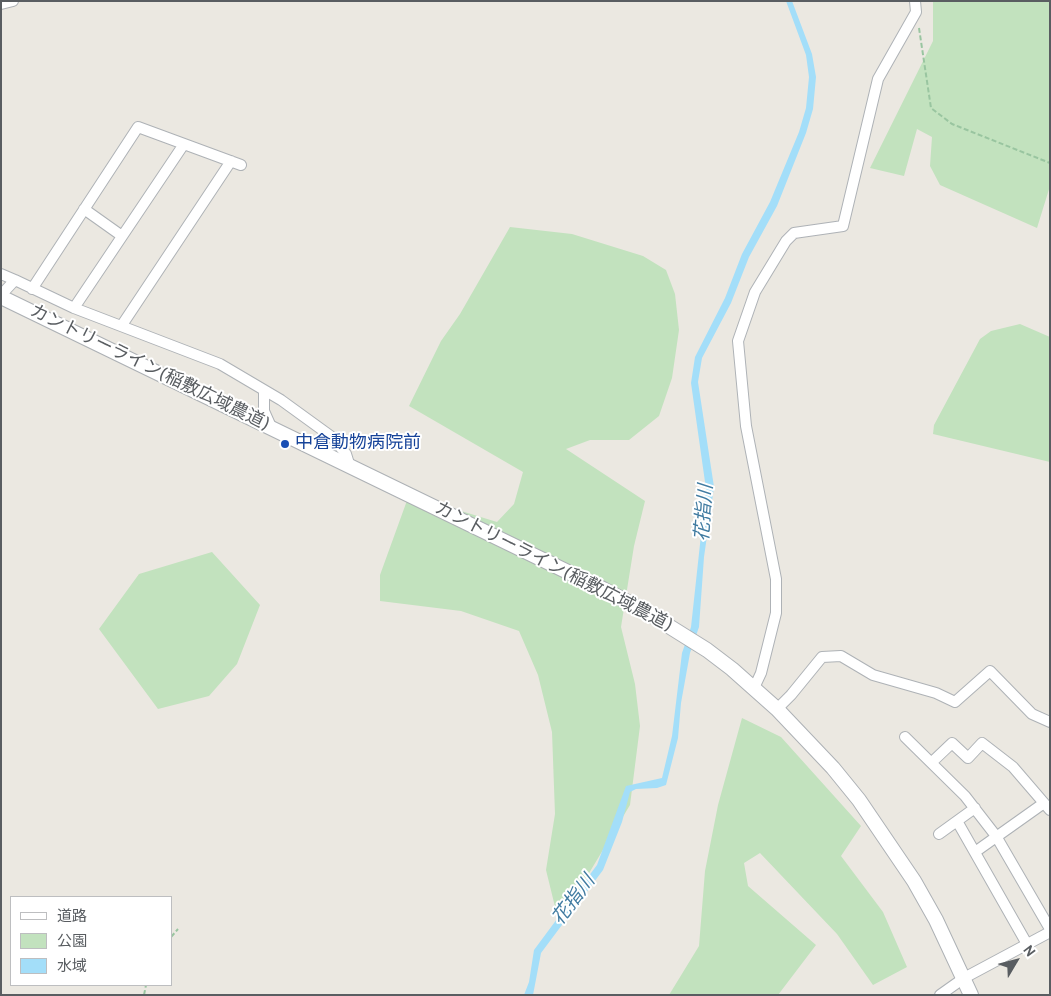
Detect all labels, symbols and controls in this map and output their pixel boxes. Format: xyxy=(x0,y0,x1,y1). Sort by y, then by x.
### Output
street label: カントリーライン(稲敷広域農道) xyxy=(25,301,273,437)
place label: 中倉動物病院前 xyxy=(295,433,421,455)
marker: 中倉動物病院前 xyxy=(279,438,291,450)
water label: 花指川 xyxy=(693,484,719,542)
street label: カントリーライン(稲敷広域農道) xyxy=(430,498,676,638)
water label: 花指川 xyxy=(549,871,601,931)
legend xyxy=(10,896,172,986)
text: 道路 xyxy=(57,908,87,927)
text: 公園 xyxy=(57,933,87,952)
north arrow xyxy=(991,936,1041,986)
text: N xyxy=(1019,943,1038,961)
text: 水域 xyxy=(57,958,87,977)

